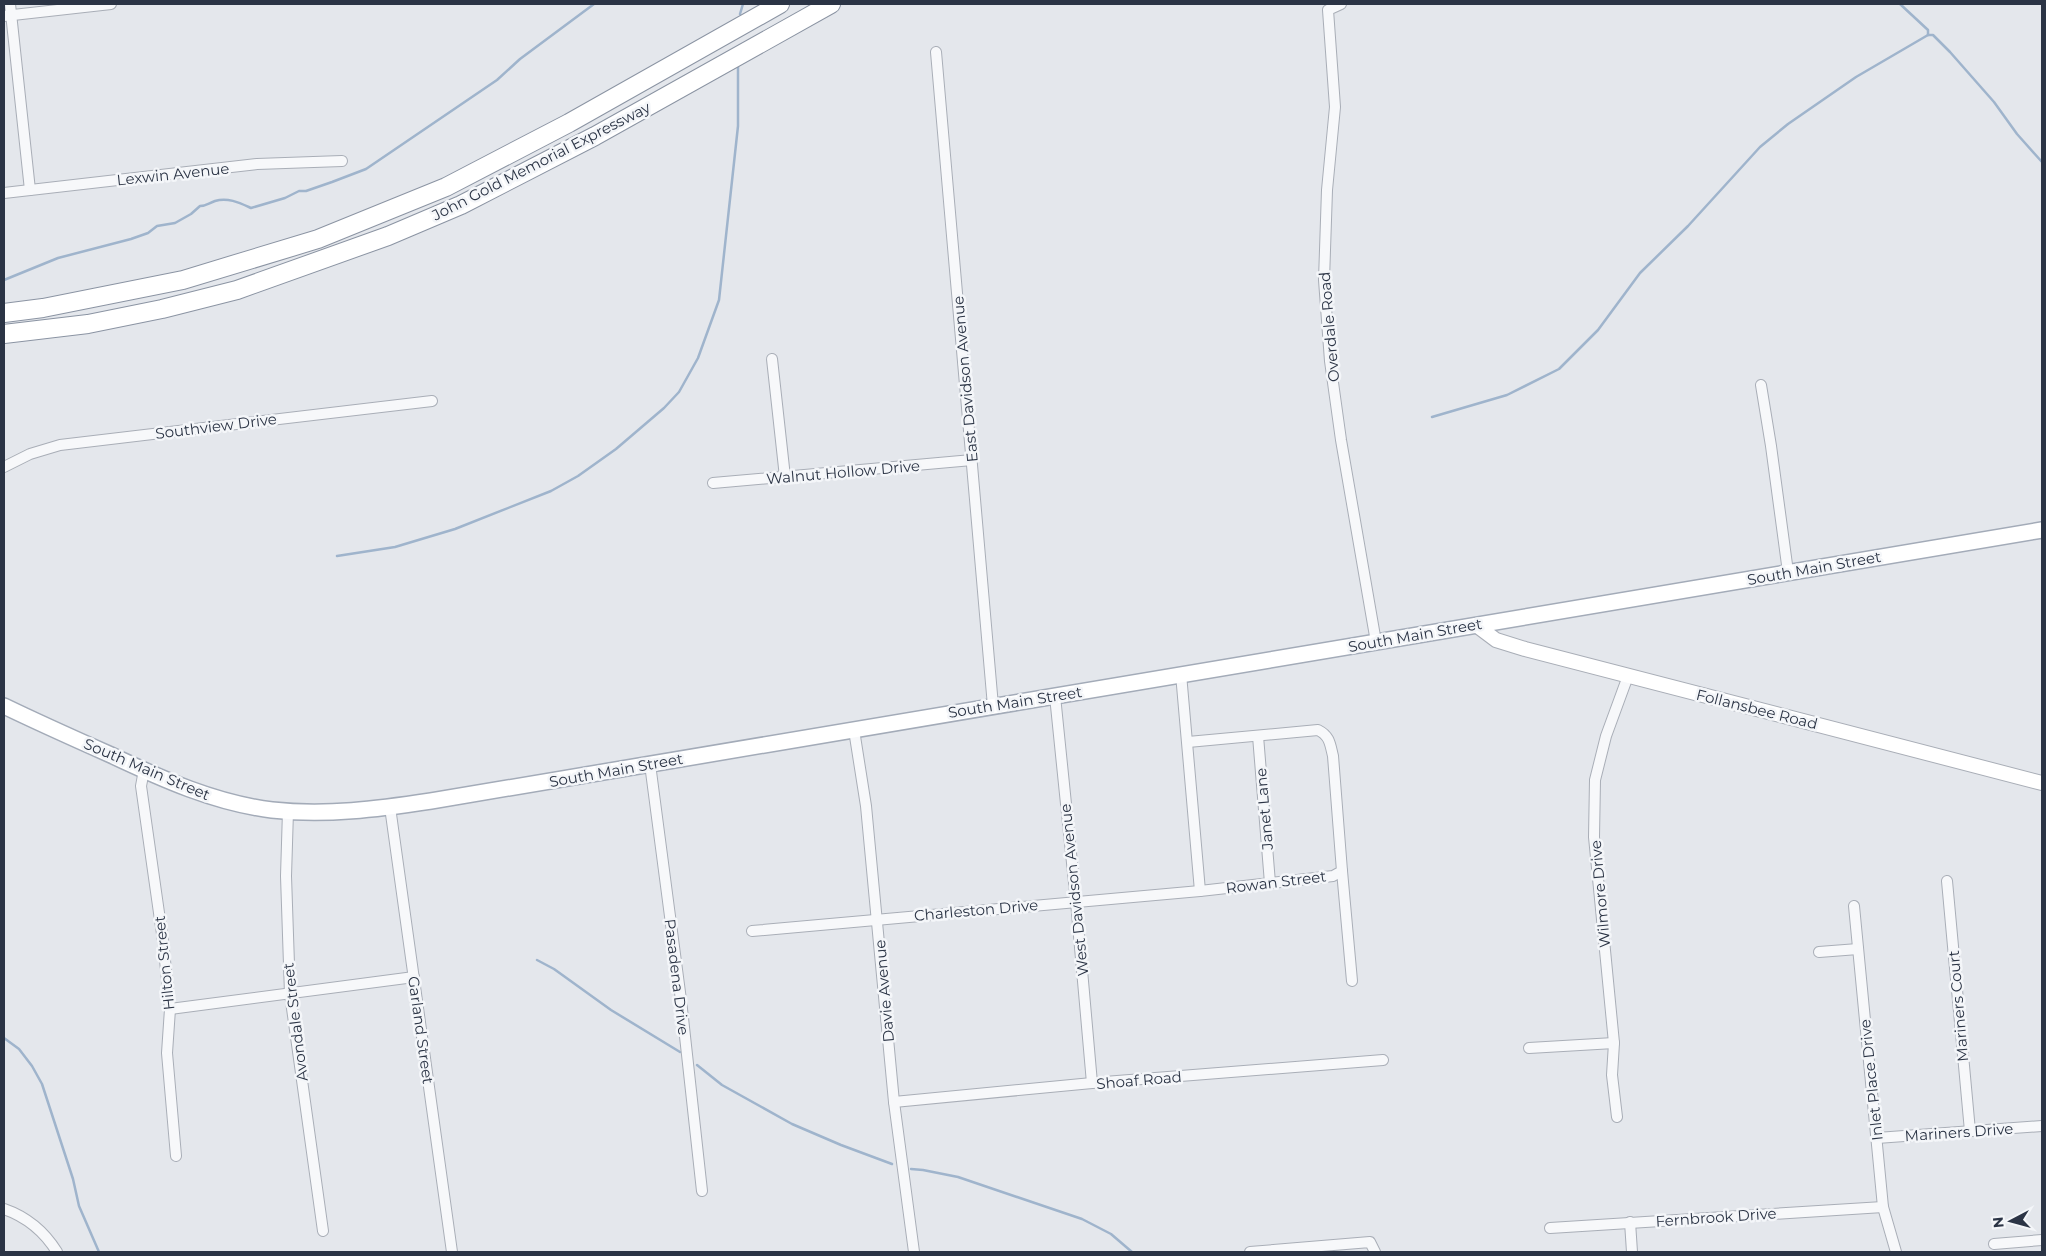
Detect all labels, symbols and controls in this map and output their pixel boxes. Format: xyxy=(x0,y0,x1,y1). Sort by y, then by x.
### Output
street label: John Gold Memorial Expressway xyxy=(428,97,654,225)
street label: Lexwin Avenue xyxy=(116,159,230,189)
street label: Overdale Road xyxy=(1315,271,1343,383)
street label: East Davidson Avenue xyxy=(948,295,982,463)
street label: Southview Drive xyxy=(154,409,278,443)
street label: Walnut Hollow Drive xyxy=(765,456,921,488)
street label: South Main Street xyxy=(1746,547,1882,589)
street label: South Main Street xyxy=(1347,614,1483,656)
street label: South Main Street xyxy=(947,682,1083,722)
street label: Follansbee Road xyxy=(1694,685,1820,733)
street label: South Main Street xyxy=(81,734,213,804)
street label: South Main Street xyxy=(548,749,684,791)
street label: Janet Lane xyxy=(1251,767,1277,852)
street label: West Davidson Avenue xyxy=(1056,803,1092,977)
street label: Wilmore Drive xyxy=(1586,839,1614,949)
street label: Rowan Street xyxy=(1225,866,1327,898)
street label: Charleston Drive xyxy=(913,895,1039,925)
street label: Hilton Street xyxy=(150,915,178,1011)
street label: Pasadena Drive xyxy=(660,918,694,1036)
street label: Davie Avenue xyxy=(870,939,898,1043)
street label: Mariners Court xyxy=(1944,950,1972,1062)
street label: Avondale Street xyxy=(278,962,312,1082)
street label: Garland Street xyxy=(404,975,438,1085)
street label: Inlet Place Drive xyxy=(1855,1018,1887,1142)
street label: Shoaf Road xyxy=(1095,1067,1183,1093)
street label: Mariners Drive xyxy=(1904,1119,2014,1145)
north arrow xyxy=(1986,1196,2036,1246)
street label: Fernbrook Drive xyxy=(1655,1203,1777,1231)
text: N xyxy=(1989,1216,2008,1229)

